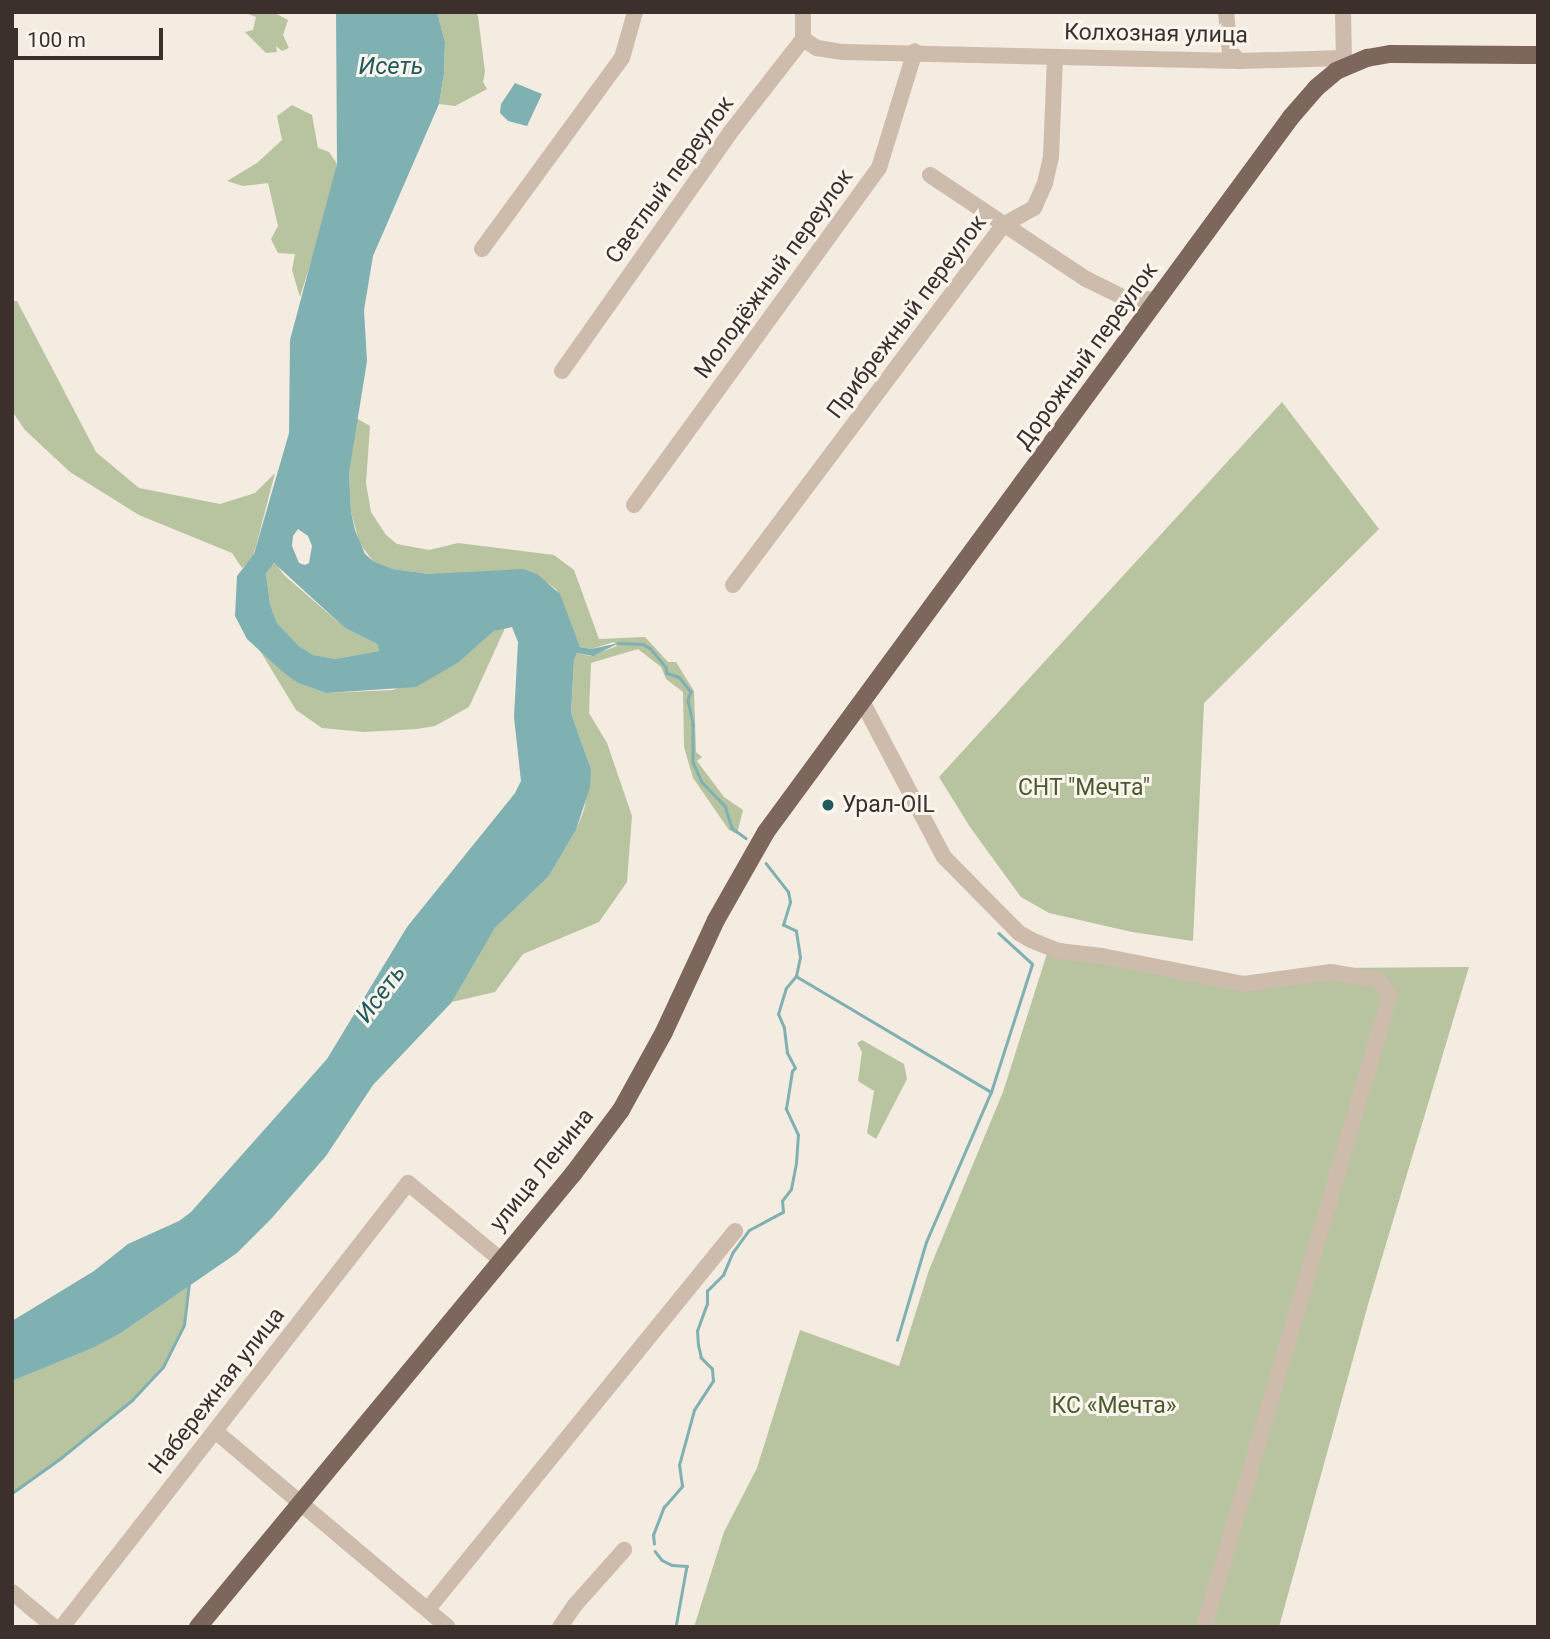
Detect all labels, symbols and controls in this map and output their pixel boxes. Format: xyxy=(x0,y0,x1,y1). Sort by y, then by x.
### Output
scale bar xyxy=(18,14,166,58)
street label: Колхозная улица xyxy=(1064,19,1248,49)
text: 100 m xyxy=(27,28,86,52)
water label: Исеть xyxy=(359,53,423,81)
street label: Светлый переулок xyxy=(600,91,740,269)
street label: Молодёжный переулок xyxy=(689,164,859,384)
street label: Прибрежный переулок xyxy=(821,210,993,424)
street label: Дорожный переулок xyxy=(1010,257,1164,455)
park label: СНТ "Мечта" xyxy=(1018,774,1150,802)
place label: Урал-OIL xyxy=(842,791,935,819)
marker: Урал-OIL xyxy=(820,797,836,813)
water label: Исеть xyxy=(350,959,412,1029)
street label: улица Ленина xyxy=(484,1103,600,1237)
street label: Набережная улица xyxy=(143,1302,291,1480)
park label: КС «Мечта» xyxy=(1052,1392,1176,1420)

